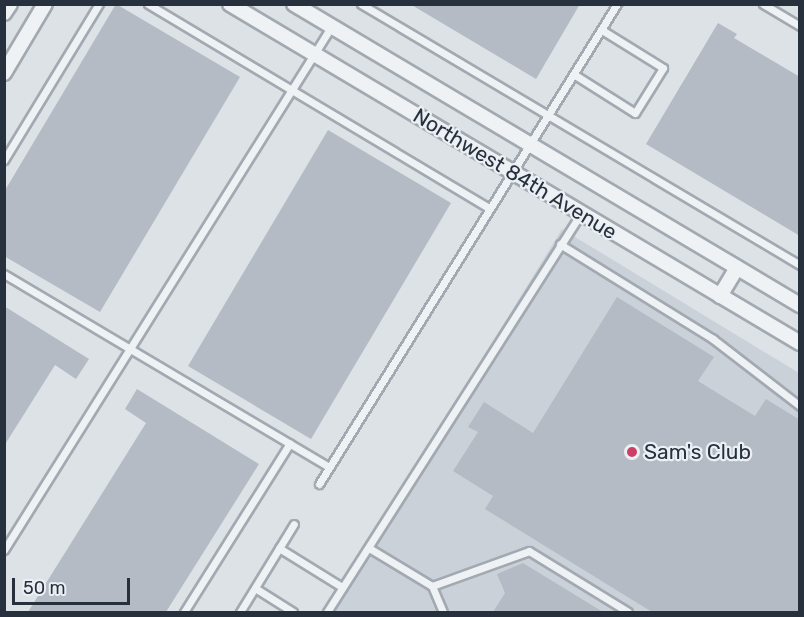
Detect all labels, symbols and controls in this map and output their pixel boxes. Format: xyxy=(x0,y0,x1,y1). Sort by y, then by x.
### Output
street label: Northwest 84th Avenue xyxy=(408,103,622,245)
place label: Sam's Club xyxy=(644,439,751,465)
marker: Sam's Club xyxy=(625,445,639,459)
scale bar xyxy=(15,566,134,604)
text: 50 m xyxy=(23,577,66,599)

